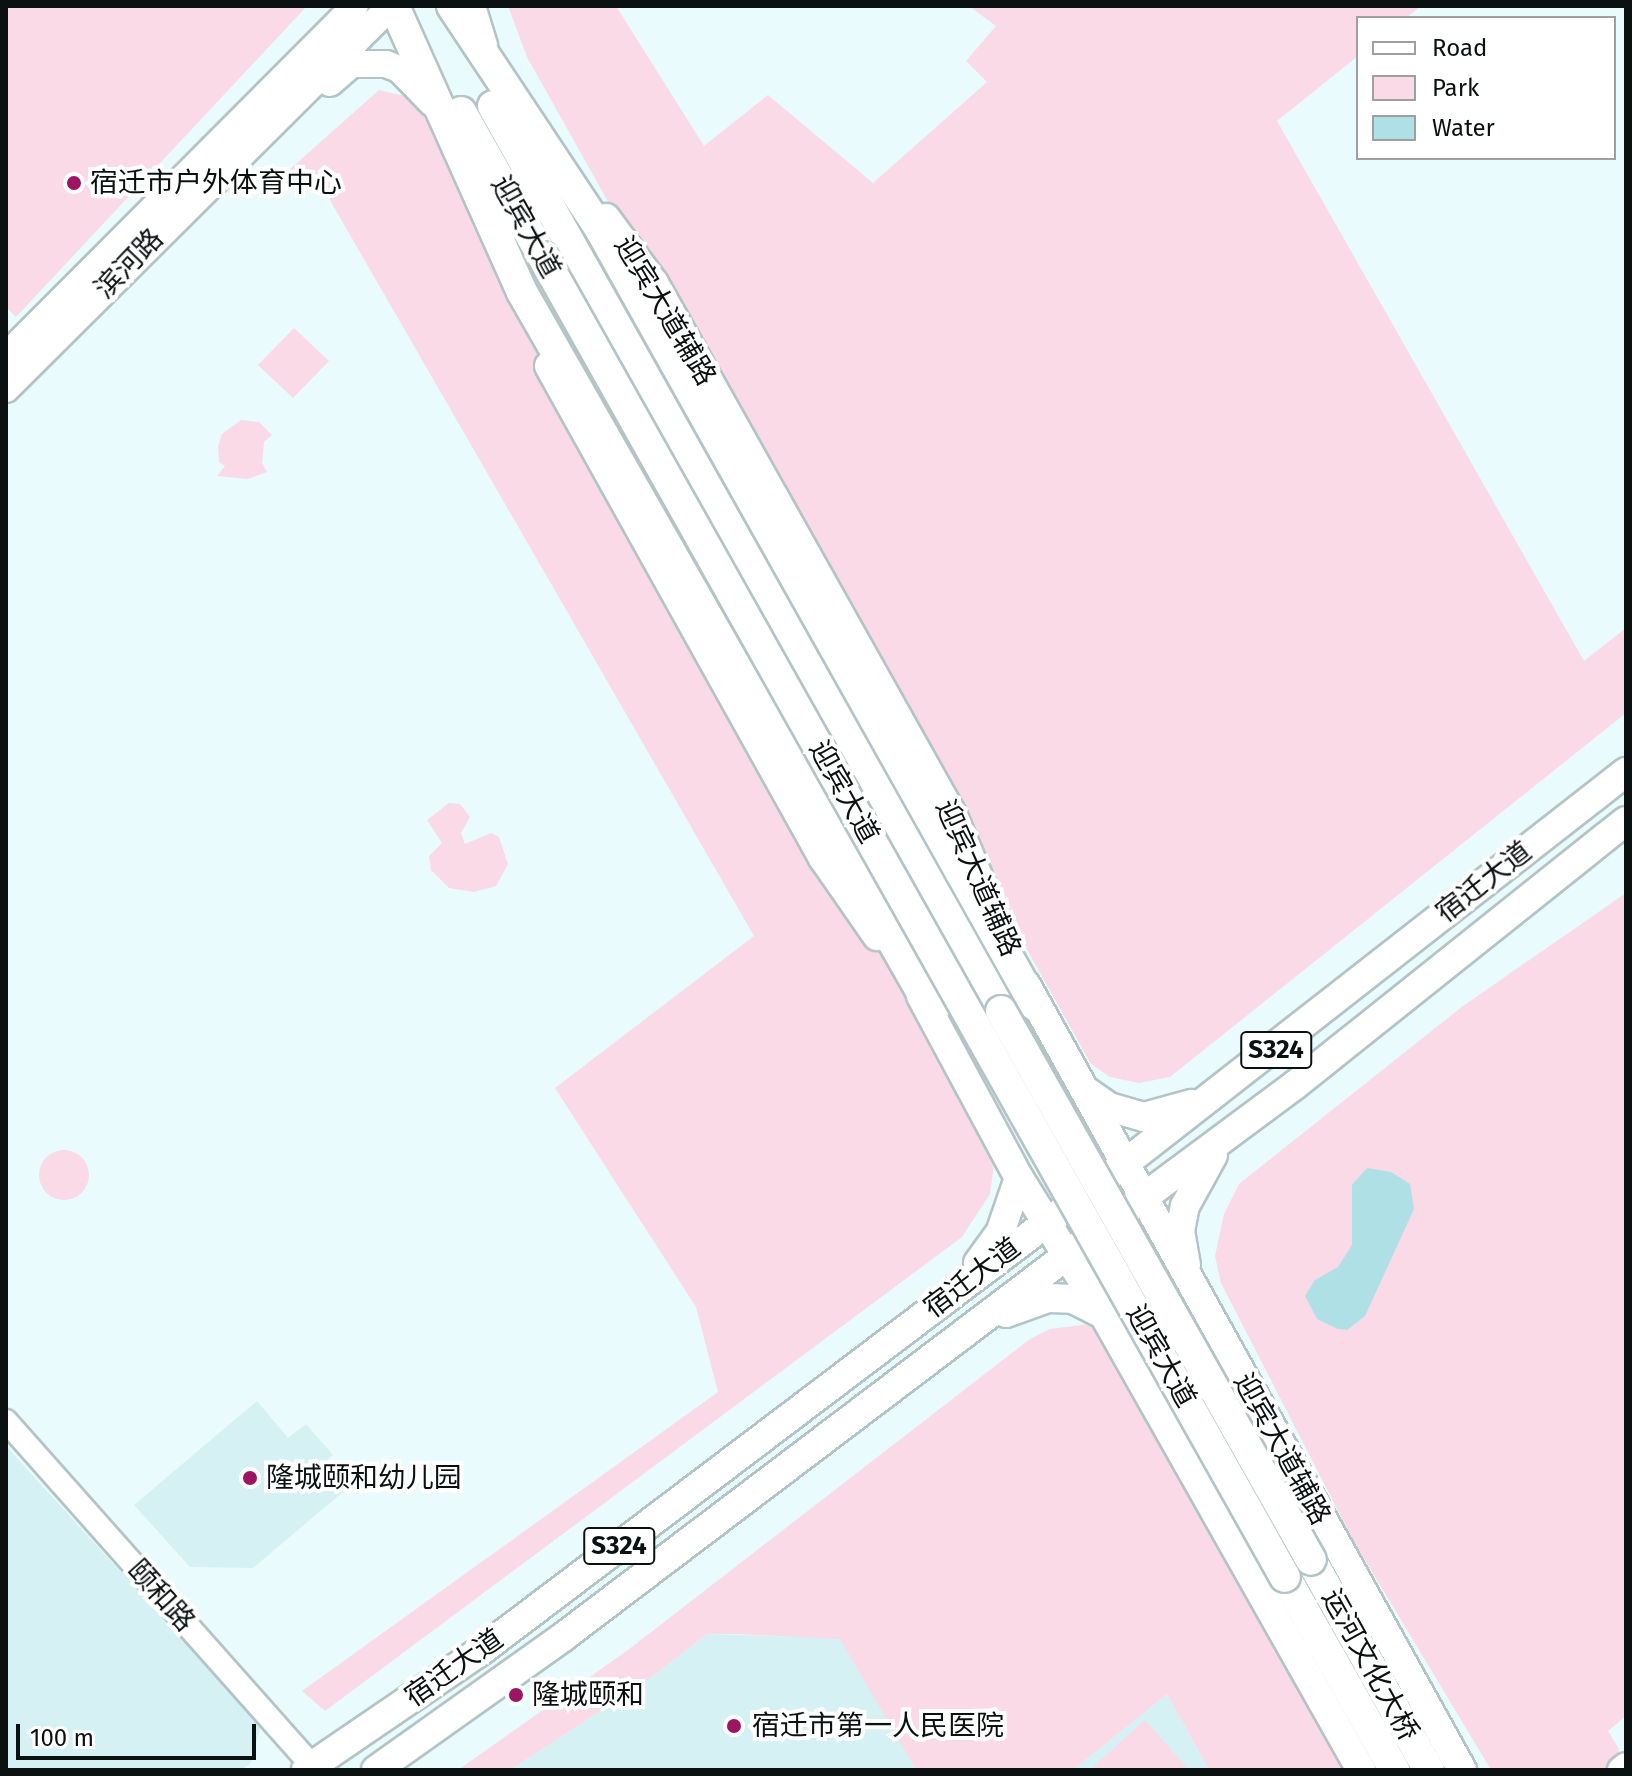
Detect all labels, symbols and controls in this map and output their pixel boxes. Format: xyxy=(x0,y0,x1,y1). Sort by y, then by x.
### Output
legend xyxy=(1356,16,1616,160)
text: Road xyxy=(1432,34,1487,62)
text: Park xyxy=(1432,74,1479,102)
text: Water xyxy=(1432,114,1495,142)
place label: 宿迁市户外体育中心 xyxy=(90,166,342,200)
street label: 迎宾大道 xyxy=(484,170,568,284)
marker: 宿迁市户外体育中心 xyxy=(65,174,83,192)
street label: 滨河路 xyxy=(88,222,170,306)
street label: 迎宾大道辅路 xyxy=(607,230,723,392)
street label: 迎宾大道 xyxy=(802,735,886,849)
street label: 迎宾大道辅路 xyxy=(928,794,1028,962)
street label: 宿迁大道 xyxy=(1430,834,1538,930)
road number: S324 xyxy=(1240,1028,1312,1072)
street label: 宿迁大道 xyxy=(917,1231,1027,1325)
street label: 迎宾大道 xyxy=(1119,1299,1203,1413)
street label: 迎宾大道辅路 xyxy=(1227,1367,1337,1531)
place label: 隆城颐和幼儿园 xyxy=(266,1461,462,1495)
marker: 隆城颐和幼儿园 xyxy=(241,1469,259,1487)
road number: S324 xyxy=(583,1524,655,1568)
street label: 颐和路 xyxy=(120,1554,202,1638)
street label: 运河文化大桥 xyxy=(1315,1583,1425,1747)
street label: 宿迁大道 xyxy=(398,1622,510,1714)
place label: 隆城颐和 xyxy=(532,1678,644,1712)
marker: 隆城颐和 xyxy=(507,1686,525,1704)
scale bar xyxy=(20,1708,260,1758)
place label: 宿迁市第一人民医院 xyxy=(752,1709,1004,1743)
marker: 宿迁市第一人民医院 xyxy=(723,1715,745,1737)
text: 100 m xyxy=(30,1724,94,1752)

